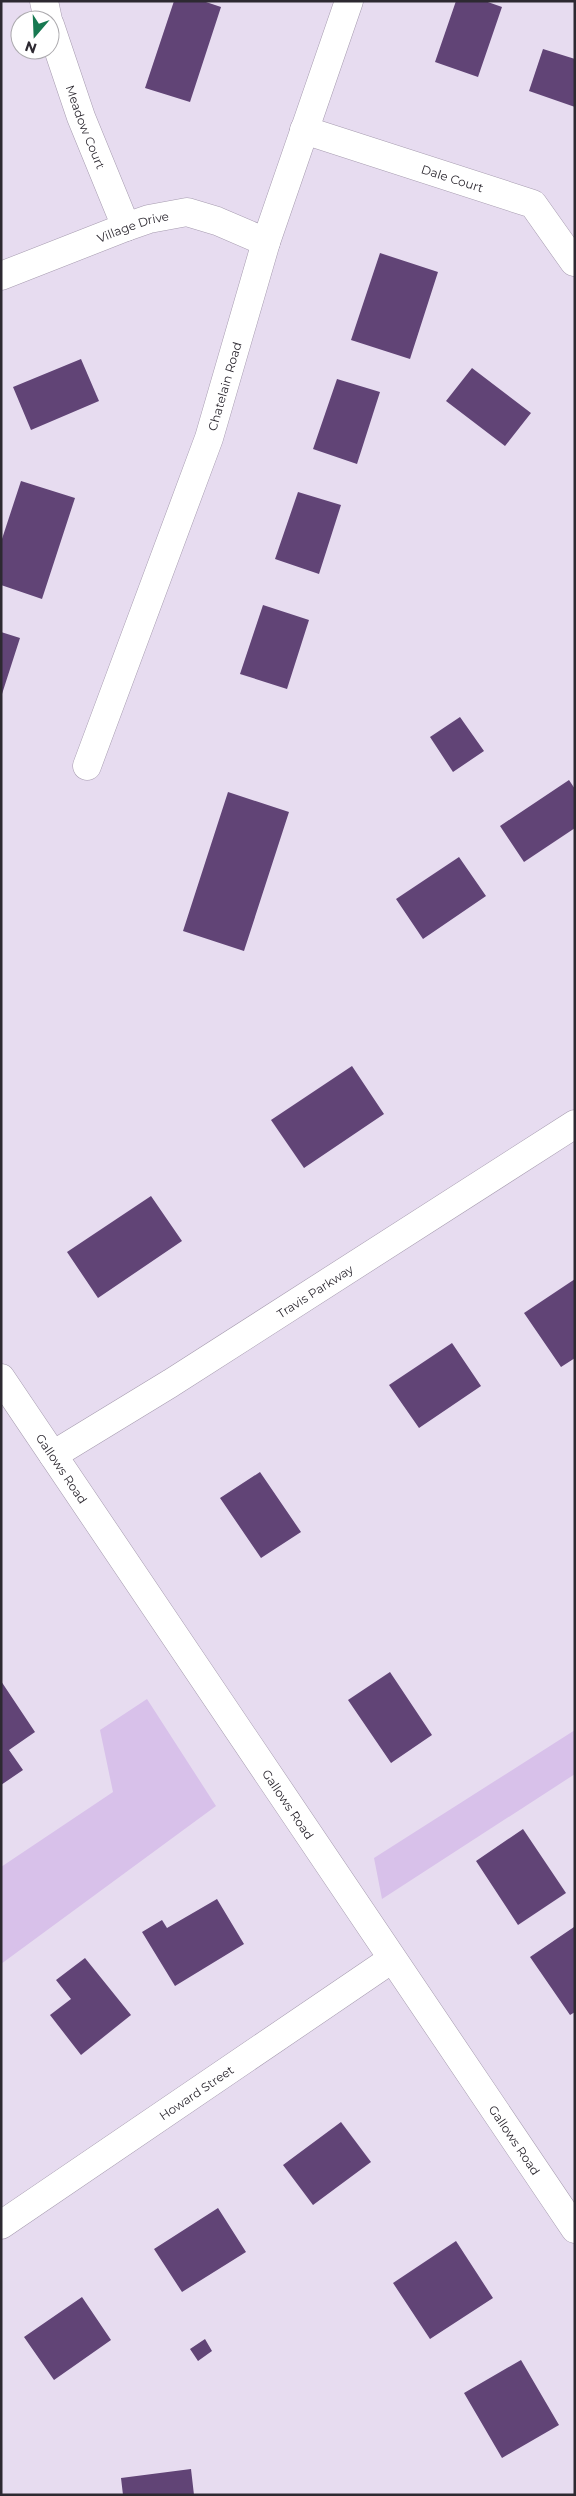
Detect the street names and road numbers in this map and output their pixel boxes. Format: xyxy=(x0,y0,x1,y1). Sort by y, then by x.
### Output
street label: Meadow Court xyxy=(63,83,109,171)
street label: Dale Court xyxy=(420,161,486,195)
street label: Village Drive xyxy=(95,208,170,245)
street label: Chatelain Road xyxy=(204,340,244,432)
street label: Travis Parkway xyxy=(274,1261,356,1321)
street label: Gallows Road xyxy=(33,1431,91,1506)
street label: Gallows Road xyxy=(260,1766,317,1842)
street label: Howard Street xyxy=(156,2062,236,2123)
street label: Gallows Road xyxy=(486,2102,544,2178)

